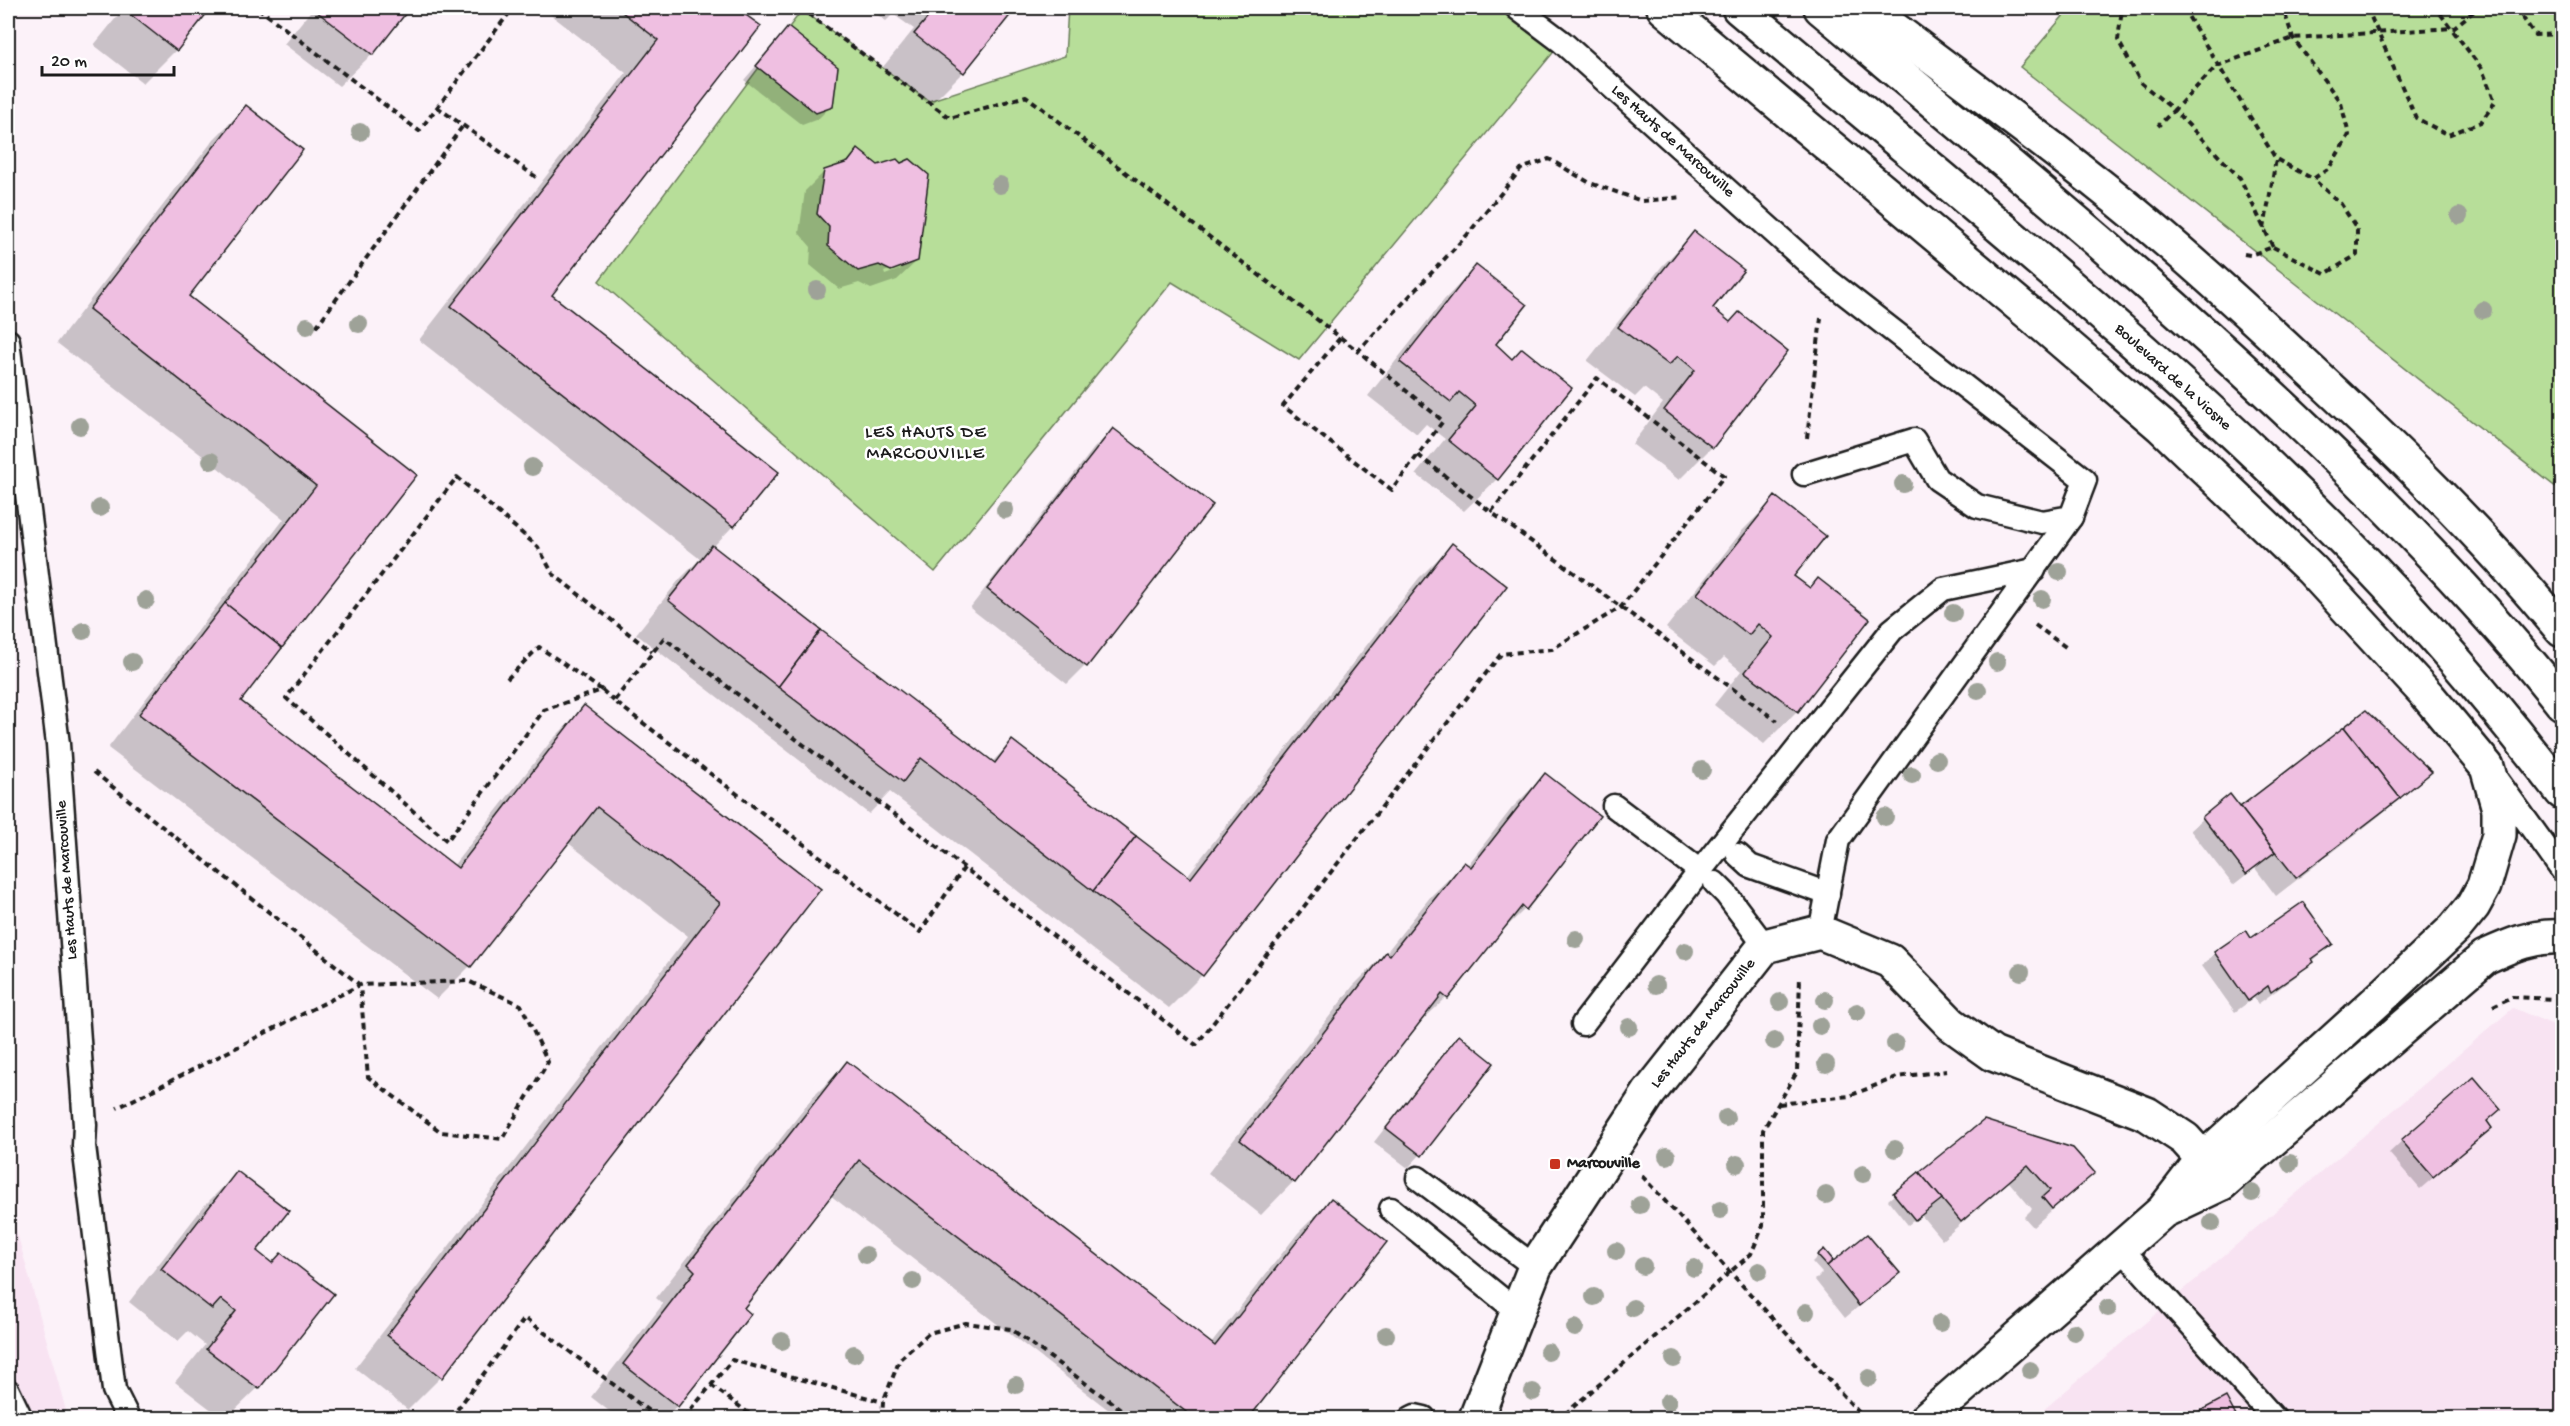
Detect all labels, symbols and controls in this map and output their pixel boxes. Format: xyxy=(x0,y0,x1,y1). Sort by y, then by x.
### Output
scale bar xyxy=(42,39,174,77)
text: 20 m xyxy=(51,52,87,73)
street label: Les Hauts de Marcouville xyxy=(1606,82,1738,203)
street label: Boulevard de la Viosne xyxy=(2109,320,2235,436)
district label: LES HAUTS DE MARCOUVILLE xyxy=(865,423,987,465)
street label: Les Hauts de Marcouville xyxy=(53,799,83,960)
street label: Les Hauts de Marcouville xyxy=(1647,955,1761,1093)
place label: Marcouville xyxy=(1567,1155,1640,1174)
marker: Marcouville xyxy=(1548,1157,1562,1171)

